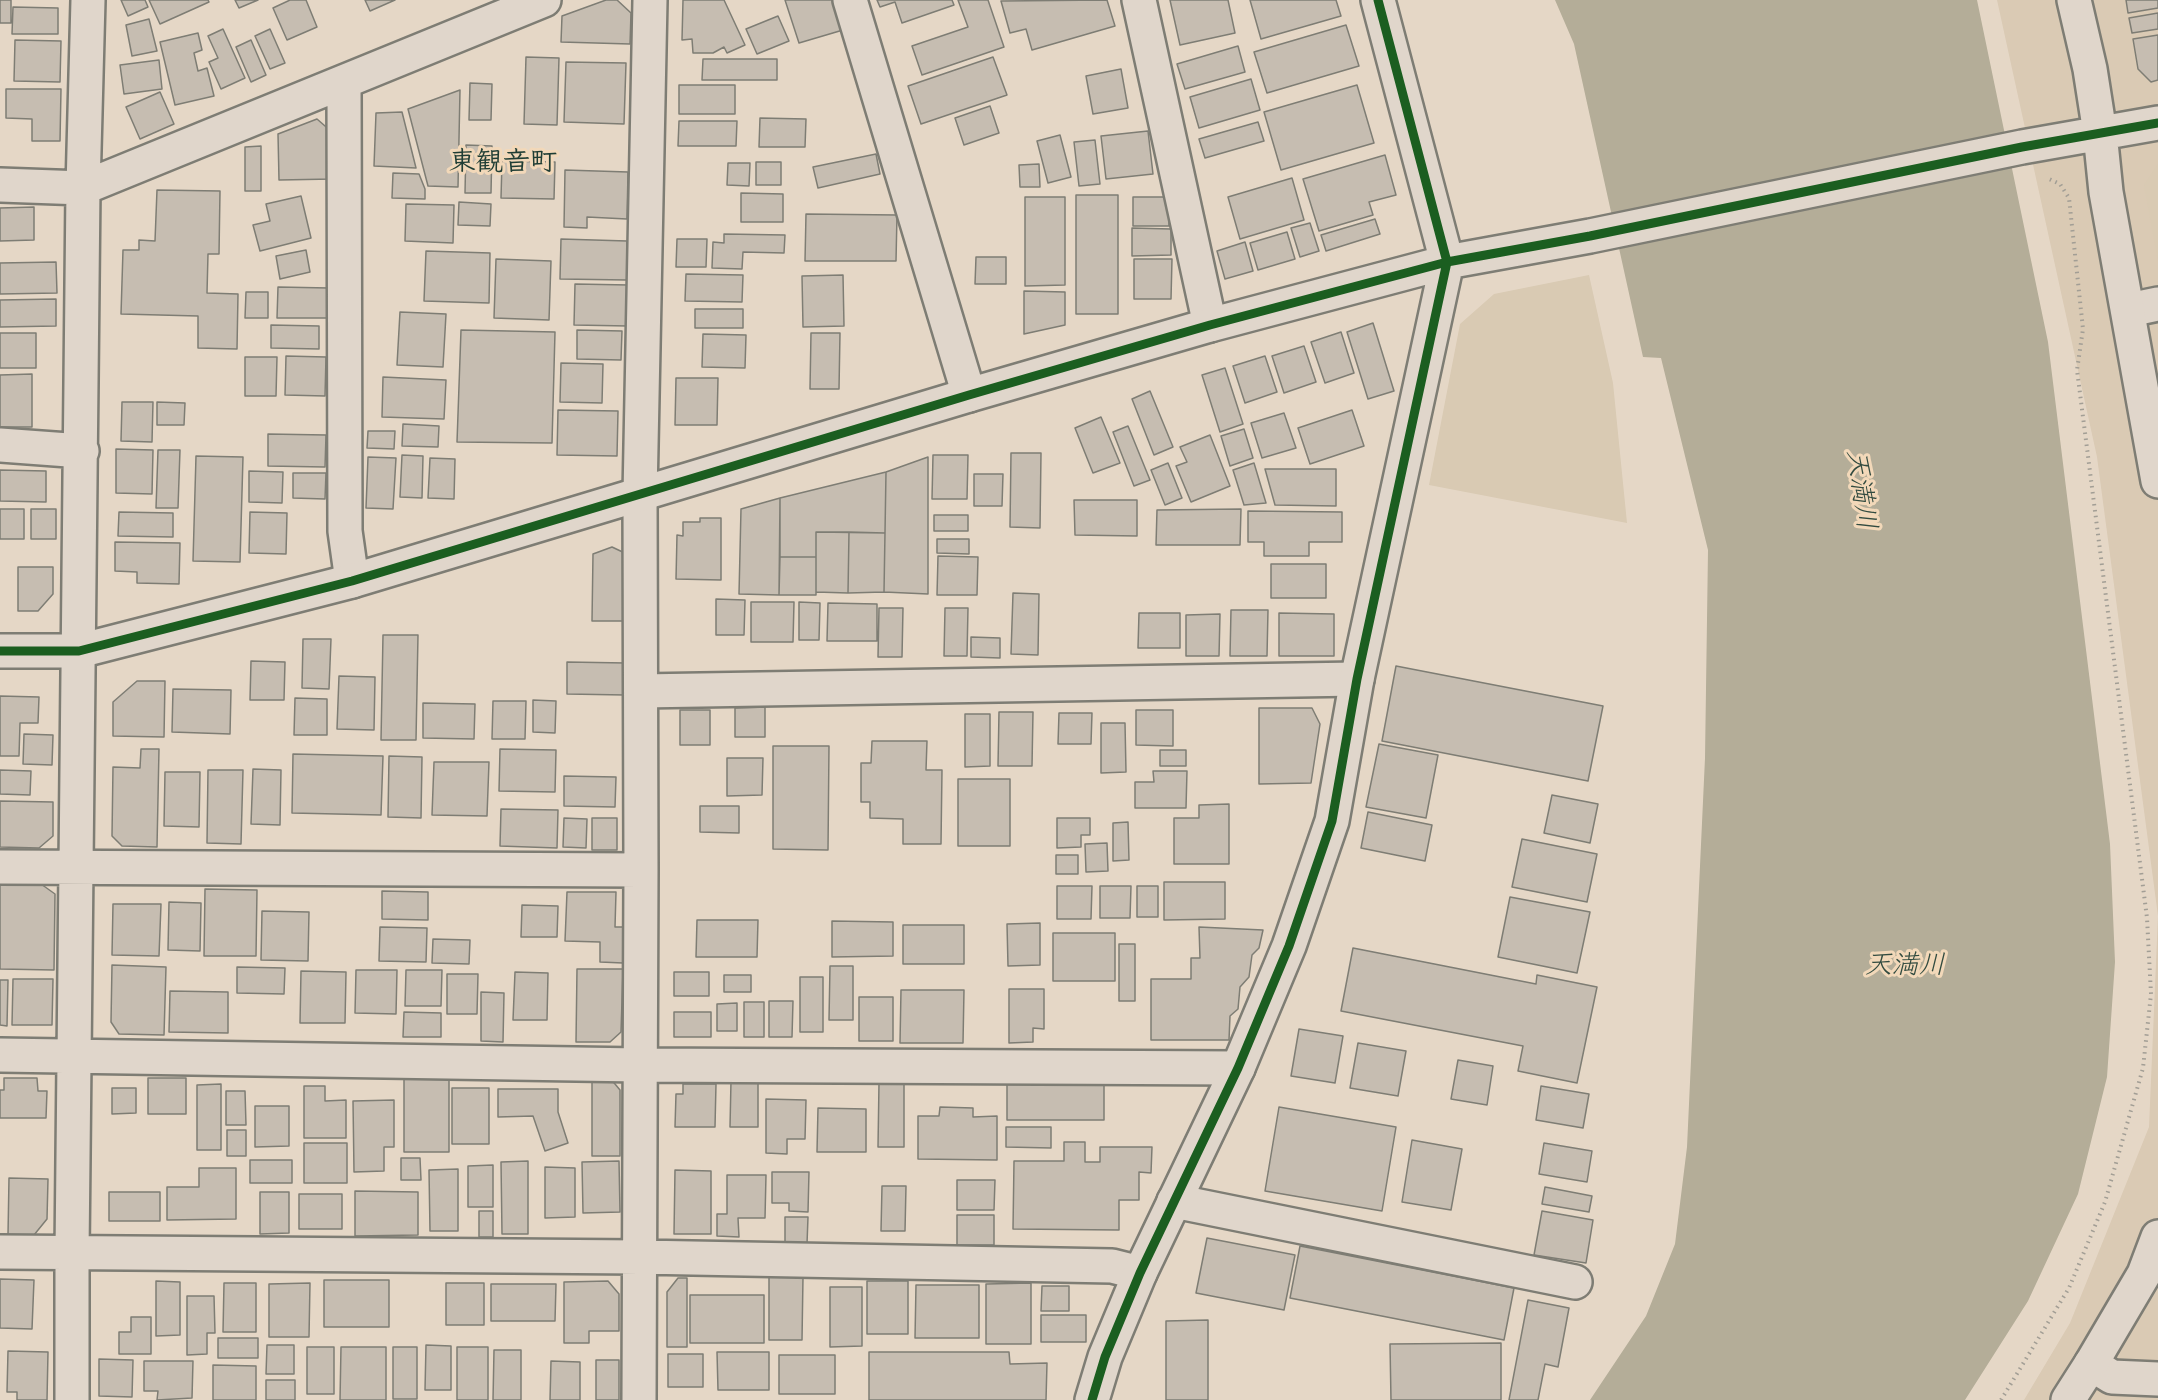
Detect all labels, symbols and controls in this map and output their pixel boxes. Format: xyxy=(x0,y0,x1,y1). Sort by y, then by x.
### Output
district label: 東観音町 xyxy=(449,150,557,182)
water label: 天満川 xyxy=(1836,448,1880,532)
water label: 天満川 xyxy=(1865,953,1945,985)

